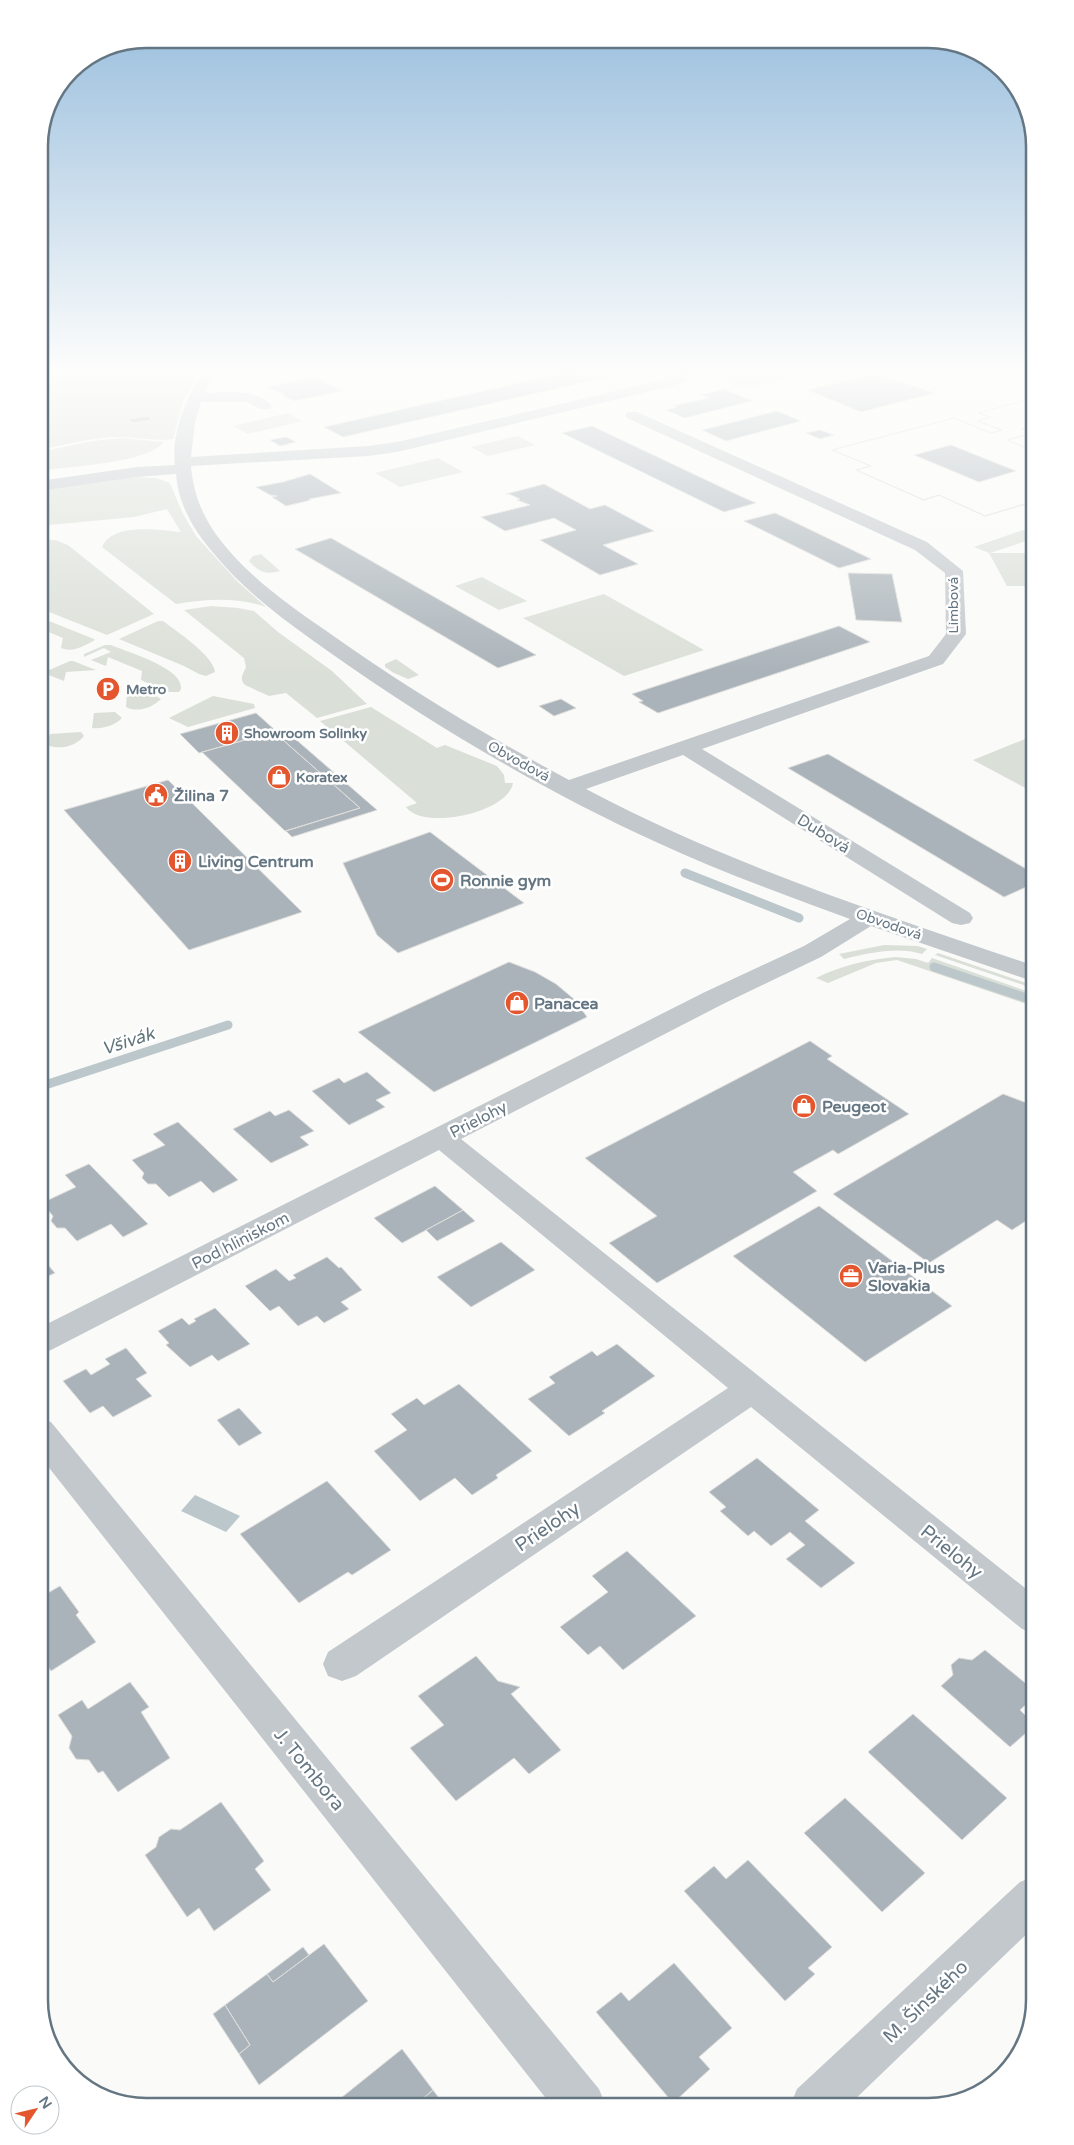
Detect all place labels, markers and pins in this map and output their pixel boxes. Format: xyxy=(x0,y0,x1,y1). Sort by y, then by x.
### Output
parking icon: Metro xyxy=(95,676,121,702)
place label: Metro xyxy=(126,681,167,698)
building icon: Showroom Solinky xyxy=(214,720,240,746)
place label: Showroom Solinky xyxy=(244,725,367,742)
shop icon: Koratex xyxy=(266,764,292,790)
place label: Koratex xyxy=(296,769,348,786)
public building icon: Žilina 7 xyxy=(143,782,169,808)
place label: Žilina 7 xyxy=(174,786,229,806)
building icon: Living Centrum xyxy=(167,848,193,874)
place label: Living Centrum xyxy=(198,852,314,872)
sports icon: Ronnie gym xyxy=(429,867,455,893)
place label: Ronnie gym xyxy=(460,871,551,891)
shop icon: Panacea xyxy=(504,990,530,1016)
place label: Panacea xyxy=(534,994,599,1014)
shop icon: Peugeot xyxy=(791,1093,817,1119)
place label: Peugeot xyxy=(822,1097,887,1117)
place label: Varia-Plus Slovakia xyxy=(868,1258,945,1296)
office icon: Varia-Plus Slovakia xyxy=(838,1263,864,1289)

